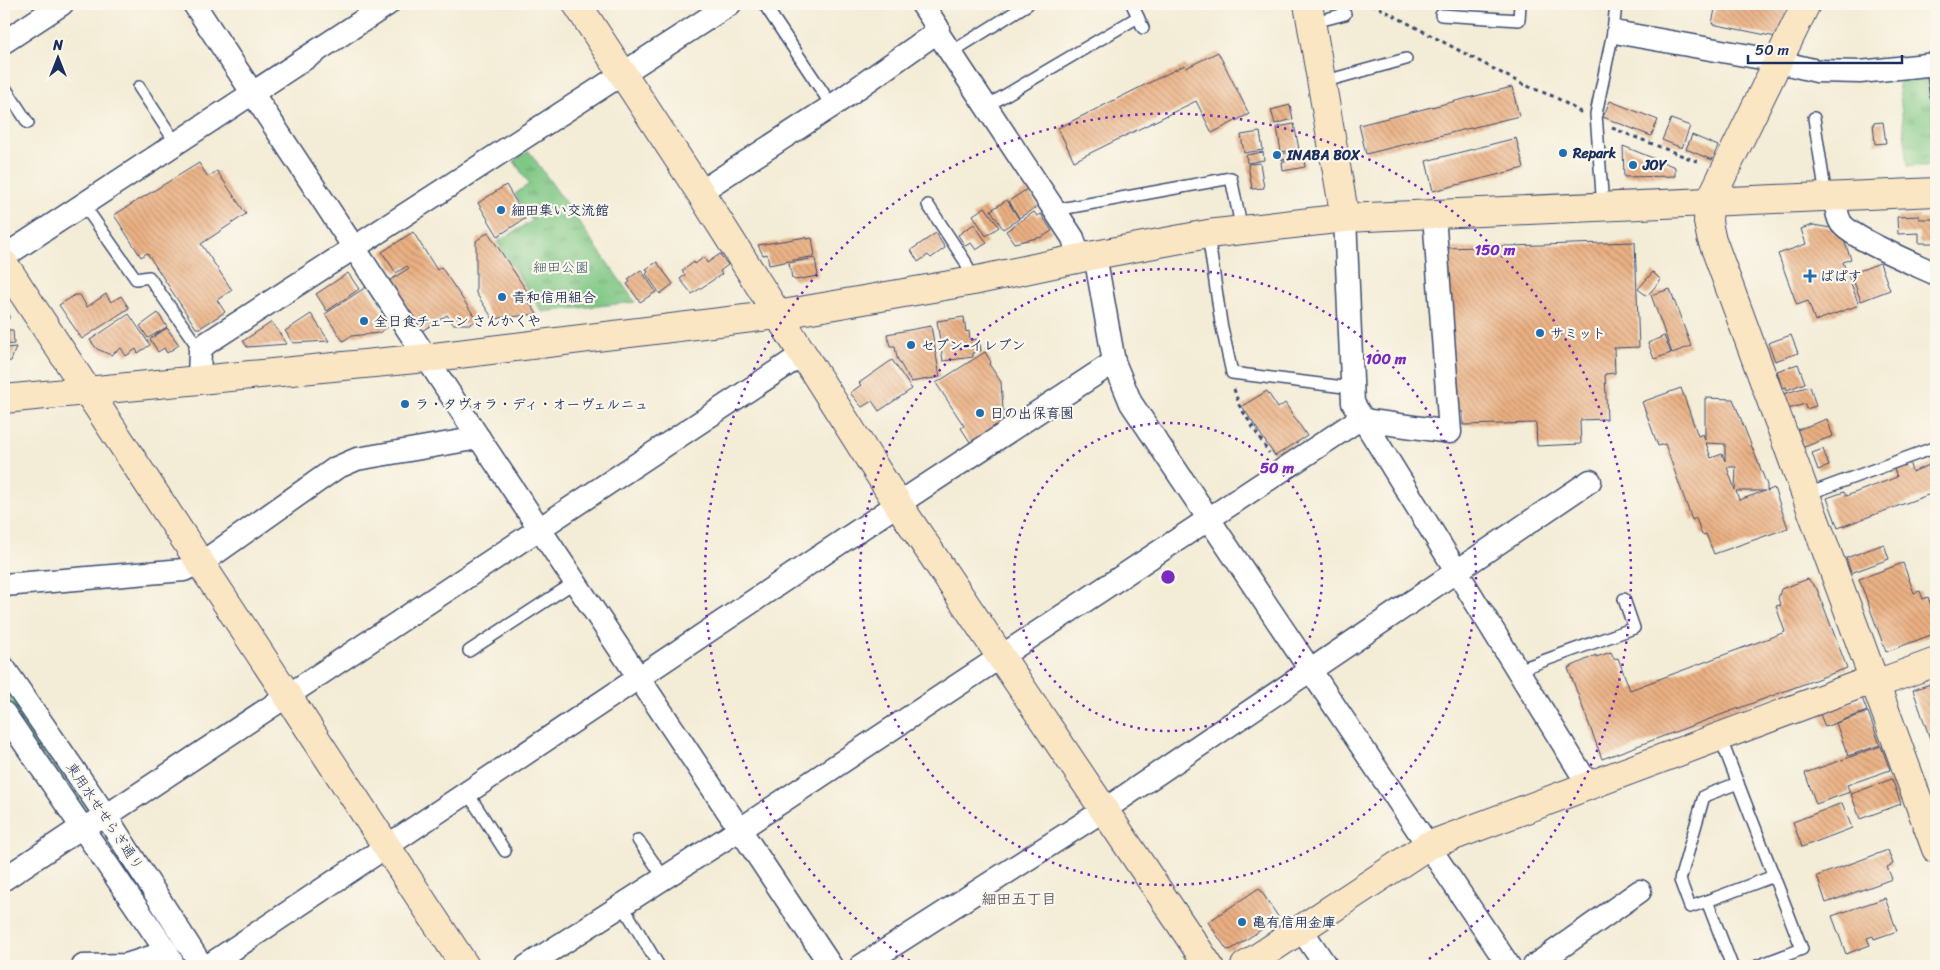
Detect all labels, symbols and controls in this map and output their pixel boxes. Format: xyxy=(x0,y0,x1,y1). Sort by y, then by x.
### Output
north arrow xyxy=(32,32,82,82)
scale bar xyxy=(1748,32,1901,64)
text: N xyxy=(52,33,63,58)
text: 50 m xyxy=(1755,37,1790,63)
place label: Repark xyxy=(1572,141,1617,166)
place label: INABA BOX xyxy=(1286,143,1361,168)
marker: Repark xyxy=(1557,147,1569,159)
marker: INABA BOX xyxy=(1271,149,1283,161)
place label: JOY xyxy=(1642,153,1668,178)
marker: JOY xyxy=(1627,159,1639,171)
place label: 細田集い交流館 xyxy=(511,198,609,223)
marker: 細田集い交流館 xyxy=(495,204,507,216)
text: 150 m xyxy=(1475,237,1516,263)
park label: 細田公園 xyxy=(533,255,589,280)
place label: ぱぱす xyxy=(1820,264,1862,289)
marker: ぱぱす xyxy=(1804,270,1816,282)
place label: 青和信用組合 xyxy=(512,285,596,310)
marker: 青和信用組合 xyxy=(496,291,508,303)
place label: 全日食チェーン さんかくや xyxy=(374,309,541,334)
marker: 全日食チェーン さんかくや xyxy=(358,315,370,327)
place label: サミット xyxy=(1550,321,1606,346)
marker: サミット xyxy=(1534,327,1546,339)
place label: セブン-イレブン xyxy=(921,333,1026,358)
marker: セブン-イレブン xyxy=(905,339,917,351)
text: 100 m xyxy=(1366,346,1407,372)
place label: ラ・タヴォラ・ディ・オーヴェルニュ xyxy=(415,392,649,417)
marker: ラ・タヴォラ・ディ・オーヴェルニュ xyxy=(399,398,411,410)
place label: 日の出保育園 xyxy=(990,401,1074,426)
marker: 日の出保育園 xyxy=(974,407,986,419)
text: 50 m xyxy=(1260,455,1295,481)
centre of rings xyxy=(1159,568,1177,586)
street label: 東用水せせらぎ通り xyxy=(59,757,150,875)
district label: 細田五丁目 xyxy=(981,886,1057,912)
place label: 亀有信用金庫 xyxy=(1252,910,1336,935)
marker: 亀有信用金庫 xyxy=(1236,916,1248,928)

